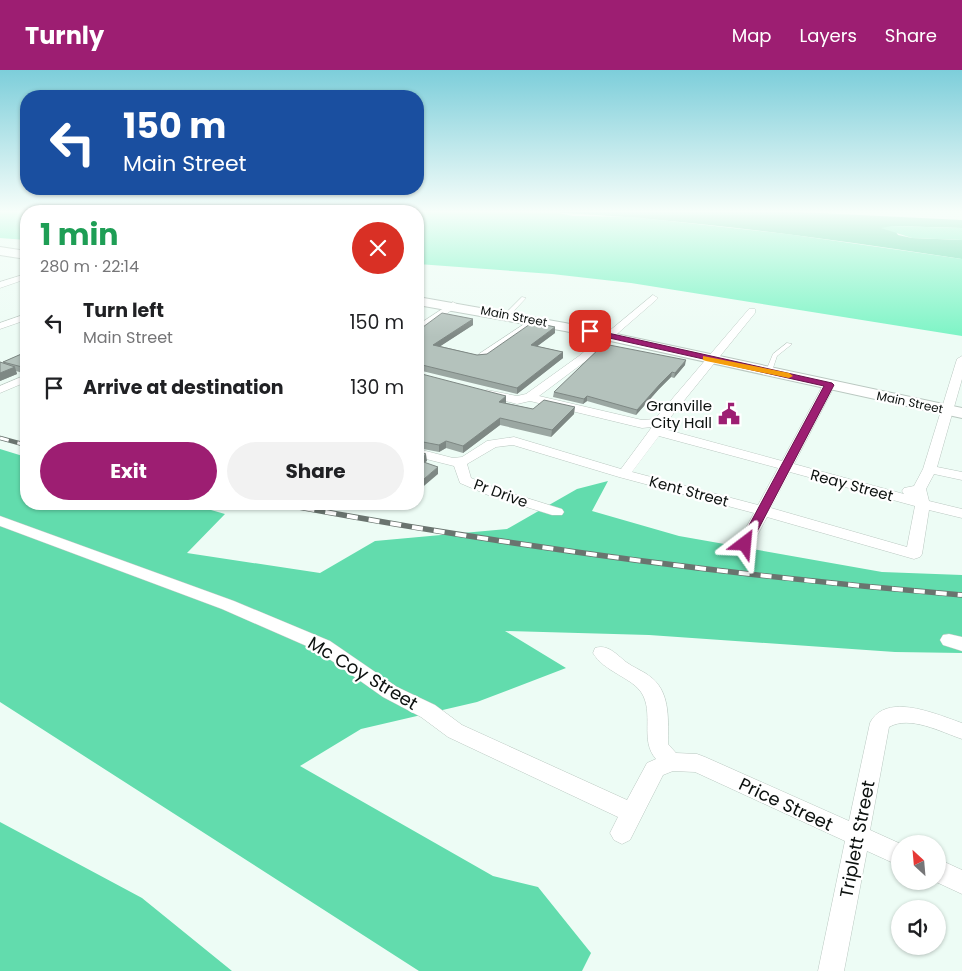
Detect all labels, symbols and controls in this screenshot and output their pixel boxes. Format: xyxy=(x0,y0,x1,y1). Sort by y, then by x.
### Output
text: Turnly xyxy=(25,19,104,52)
text: Map xyxy=(732,23,772,48)
text: Layers xyxy=(800,23,857,48)
text: Share xyxy=(885,23,937,48)
text: 150 m xyxy=(123,101,226,150)
icon: left xyxy=(40,110,105,175)
text: Main Street xyxy=(123,148,247,179)
text: 1 min xyxy=(40,213,118,256)
button: close xyxy=(352,222,404,274)
text: 280 m · 22:14 xyxy=(40,255,139,278)
text: Turn left xyxy=(83,297,164,324)
street label: Main Street xyxy=(479,301,549,331)
icon: left xyxy=(40,309,68,337)
text: 150 m xyxy=(349,309,404,336)
pin xyxy=(569,310,611,352)
icon: arrive xyxy=(576,317,604,345)
text: Main Street xyxy=(83,326,173,349)
icon: arrive xyxy=(40,374,68,402)
text: Arrive at destination xyxy=(83,374,284,401)
text: 130 m xyxy=(350,374,404,401)
street label: Main Street xyxy=(875,387,945,417)
place label: Granville City Hall xyxy=(646,395,712,433)
public building icon: Granville City Hall xyxy=(716,401,742,427)
button: Exit xyxy=(40,442,217,500)
button: Share xyxy=(227,442,404,500)
street label: Reay Street xyxy=(808,464,896,506)
street label: Kent Street xyxy=(647,470,731,512)
street label: Pr Drive xyxy=(471,474,531,512)
position arrow xyxy=(718,517,770,569)
street label: Mc Coy Street xyxy=(303,630,423,716)
street label: Price Street xyxy=(735,771,837,837)
street label: Triplett Street xyxy=(833,778,881,900)
north arrow xyxy=(891,835,946,890)
map controls xyxy=(891,835,946,955)
button: sound xyxy=(891,900,946,955)

